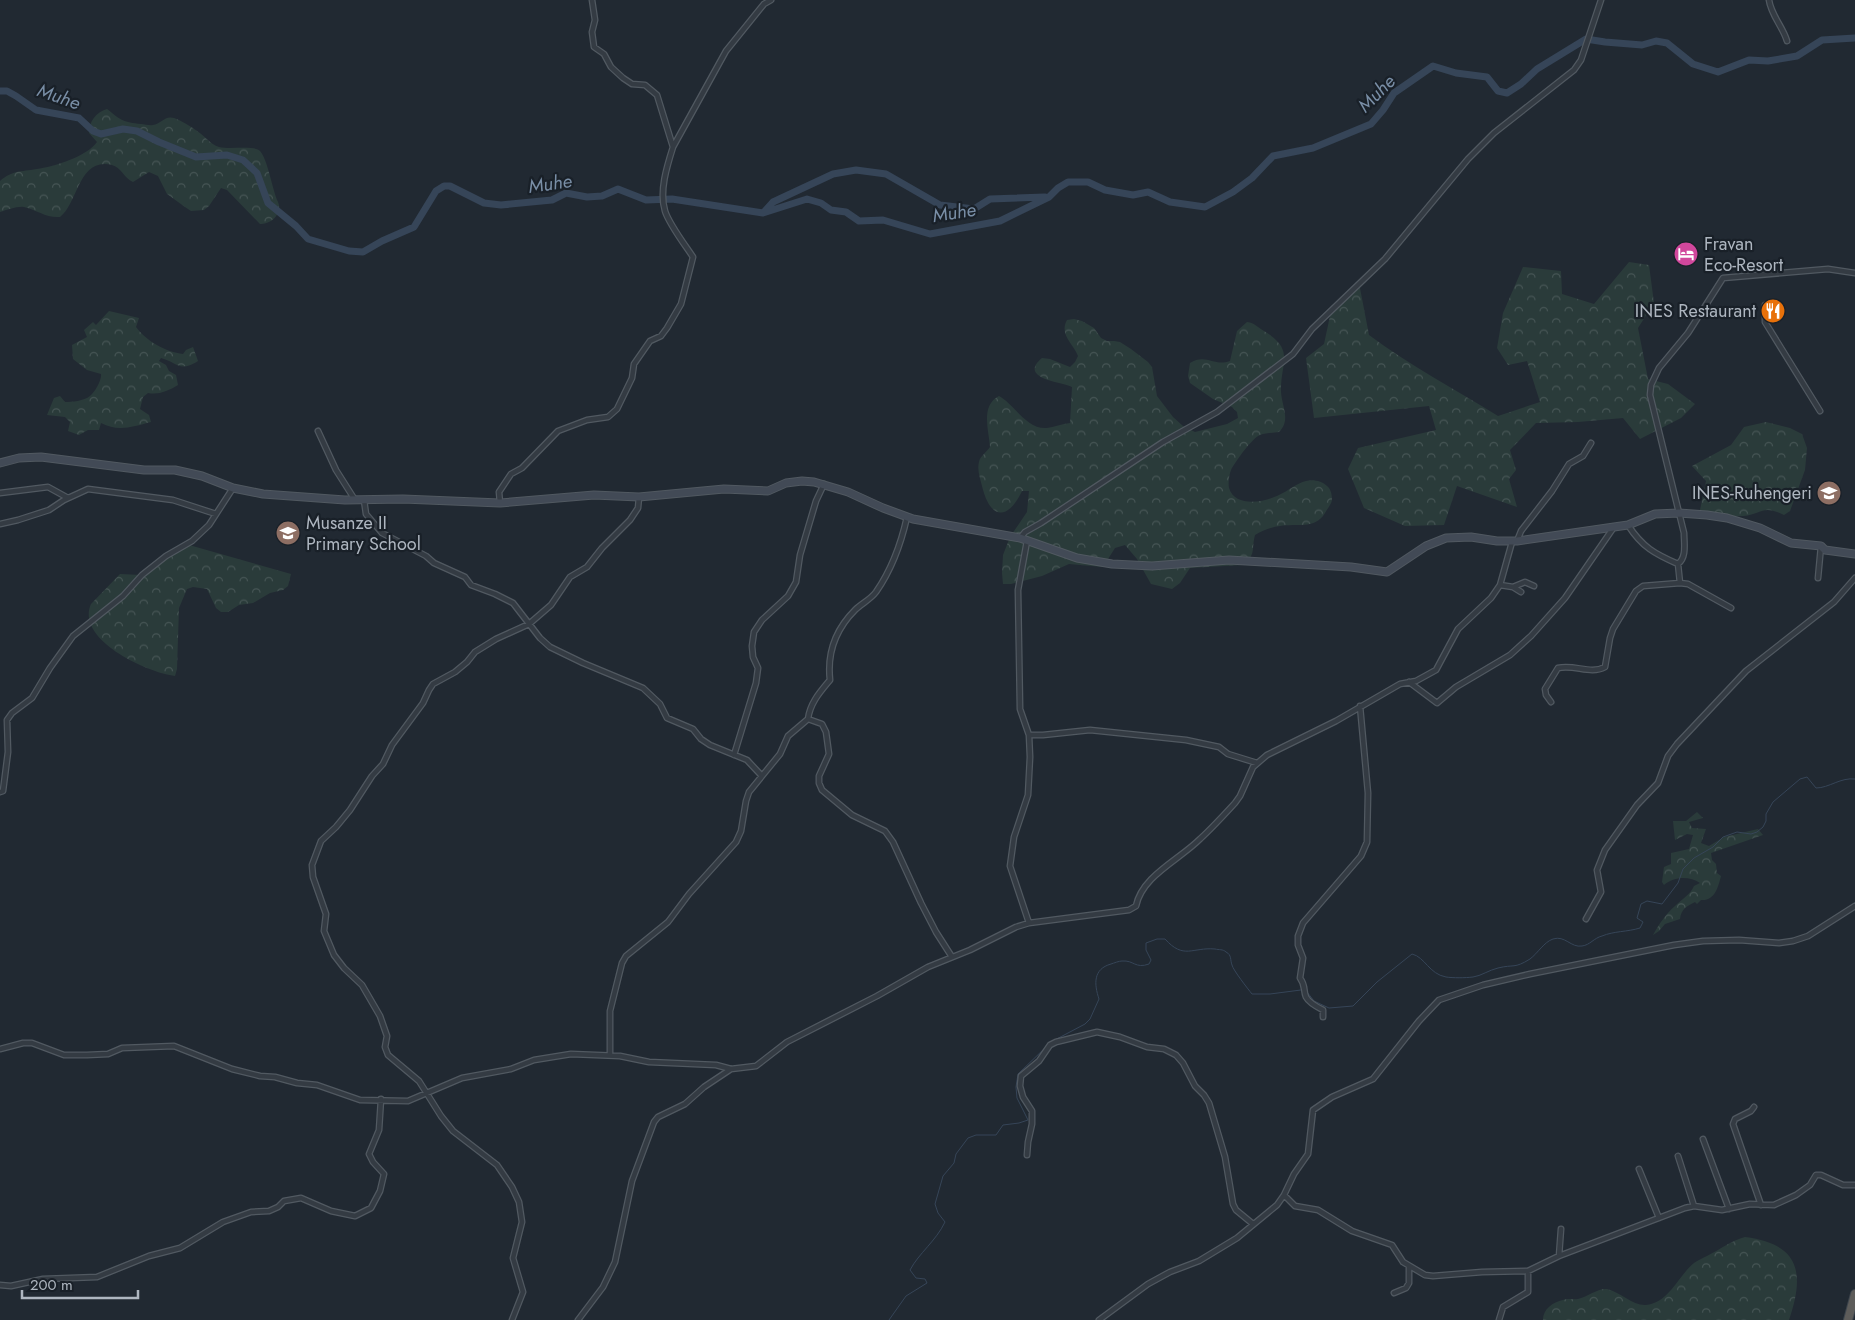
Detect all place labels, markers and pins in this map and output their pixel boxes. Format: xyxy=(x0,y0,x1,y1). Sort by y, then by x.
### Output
place label: Fravan Eco-Resort xyxy=(1704,231,1784,278)
hotel icon: Fravan Eco-Resort xyxy=(1673,241,1699,267)
place label: INES Restaurant xyxy=(1635,298,1757,324)
restaurant icon: INES Restaurant xyxy=(1760,298,1786,324)
place label: INES-Ruhengeri xyxy=(1692,480,1812,506)
school or university icon: INES-Ruhengeri xyxy=(1816,480,1842,506)
place label: Musanze II Primary School xyxy=(306,510,421,557)
school or university icon: Musanze II Primary School xyxy=(275,520,301,546)

